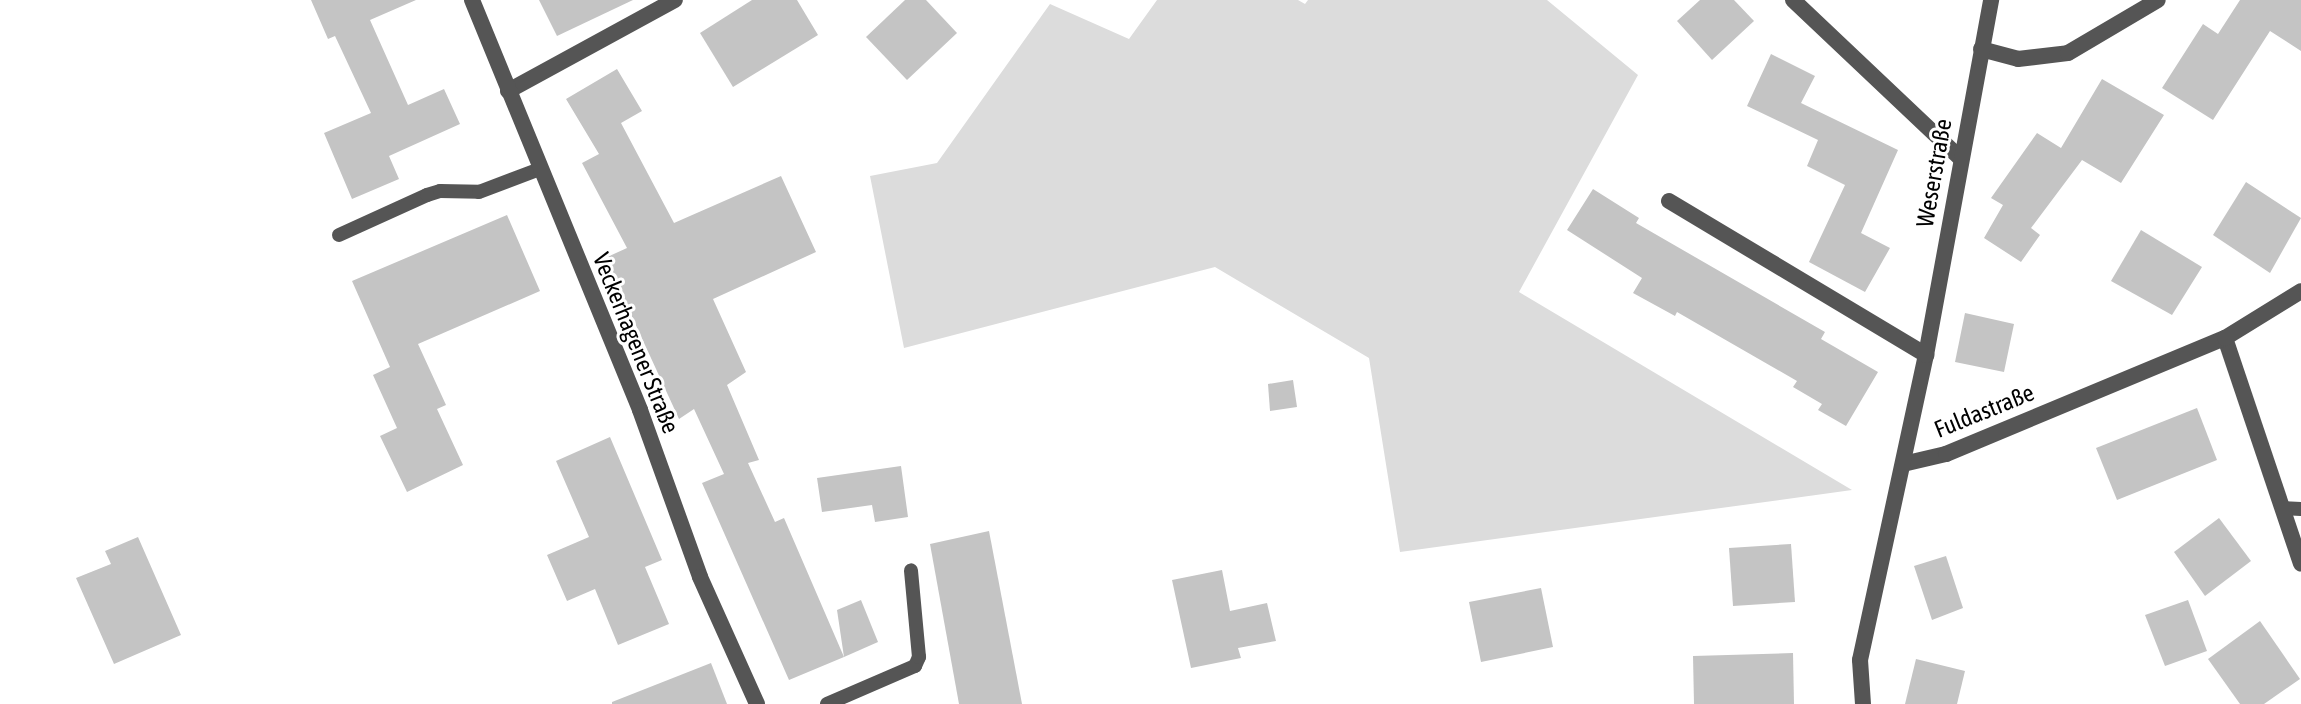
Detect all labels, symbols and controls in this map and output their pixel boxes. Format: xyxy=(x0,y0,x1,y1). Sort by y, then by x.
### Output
street label: Weserstraße xyxy=(1910,117,1958,229)
street label: Veckerhagener Straße xyxy=(587,249,685,437)
street label: Fuldastraße xyxy=(1930,378,2038,444)

